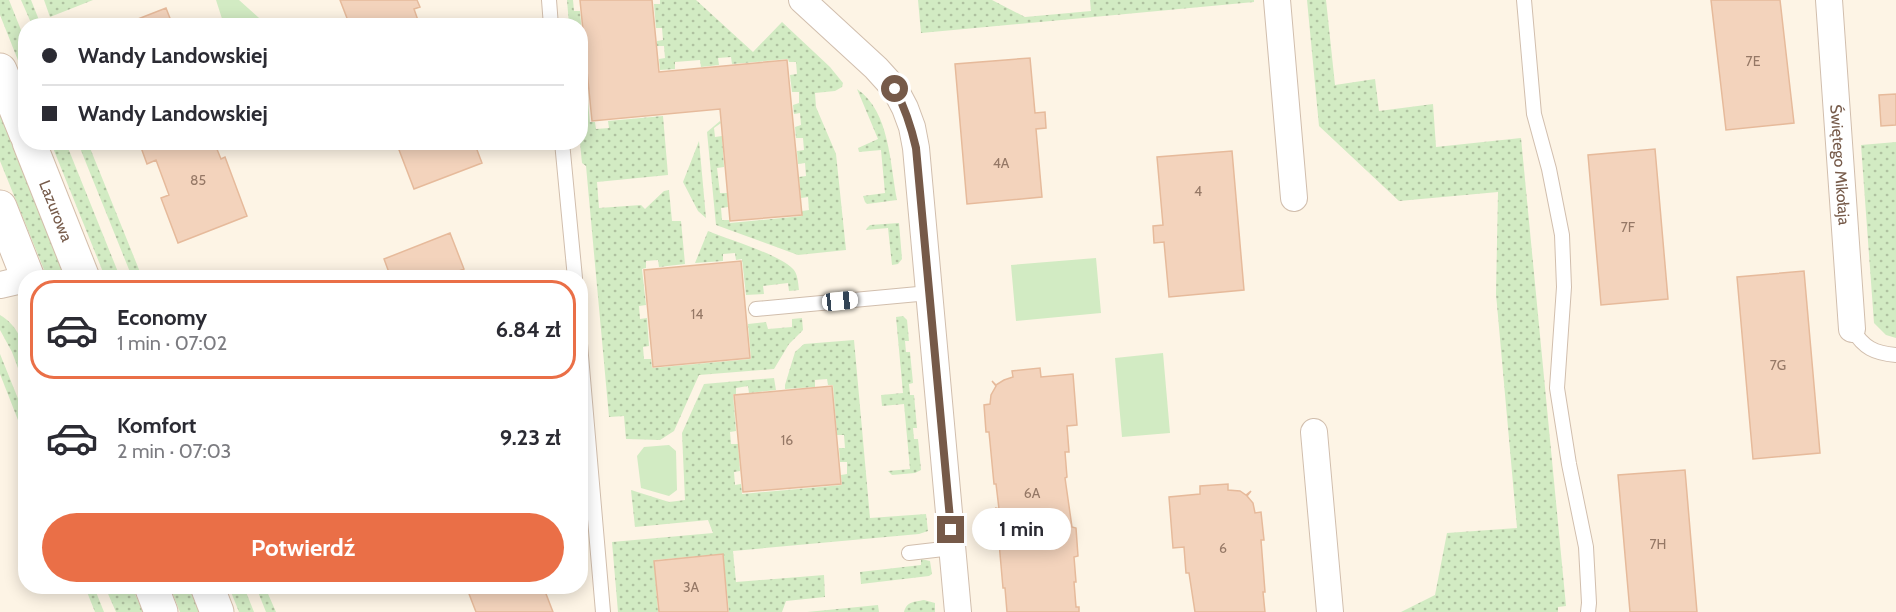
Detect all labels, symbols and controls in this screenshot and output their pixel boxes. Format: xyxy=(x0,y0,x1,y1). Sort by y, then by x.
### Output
text: Wandy Landowskiej xyxy=(78,42,268,69)
house number: 7E xyxy=(1746,52,1761,70)
route start xyxy=(881,75,908,102)
text: Wandy Landowskiej xyxy=(78,100,268,127)
street label: Świętego Mikołaja xyxy=(1827,104,1854,226)
house number: 4A xyxy=(993,154,1010,172)
house number: 85 xyxy=(190,171,206,189)
street label: Lazurowa xyxy=(36,177,77,245)
house number: 4 xyxy=(1194,182,1202,200)
house number: 7F xyxy=(1621,218,1636,236)
car xyxy=(821,290,859,312)
icon: car xyxy=(45,303,99,357)
text: Economy xyxy=(117,304,207,331)
house number: 14 xyxy=(691,305,703,323)
text: 6.84 zł xyxy=(496,316,561,343)
text: 1 min · 07:02 xyxy=(117,331,227,355)
house number: 7G xyxy=(1770,356,1786,374)
icon: car xyxy=(45,411,99,465)
text: Komfort xyxy=(117,412,196,439)
text: 9.23 zł xyxy=(500,424,561,451)
house number: 16 xyxy=(781,431,793,449)
text: 2 min · 07:03 xyxy=(117,439,231,463)
house number: 6A xyxy=(1024,484,1041,502)
callout: 1 min xyxy=(972,509,1071,551)
button: Potwierdź xyxy=(42,513,564,582)
route end xyxy=(937,516,964,543)
text: 1 min xyxy=(999,517,1044,541)
house number: 7H xyxy=(1650,535,1666,553)
house number: 6 xyxy=(1219,539,1227,557)
house number: 3A xyxy=(683,578,699,596)

